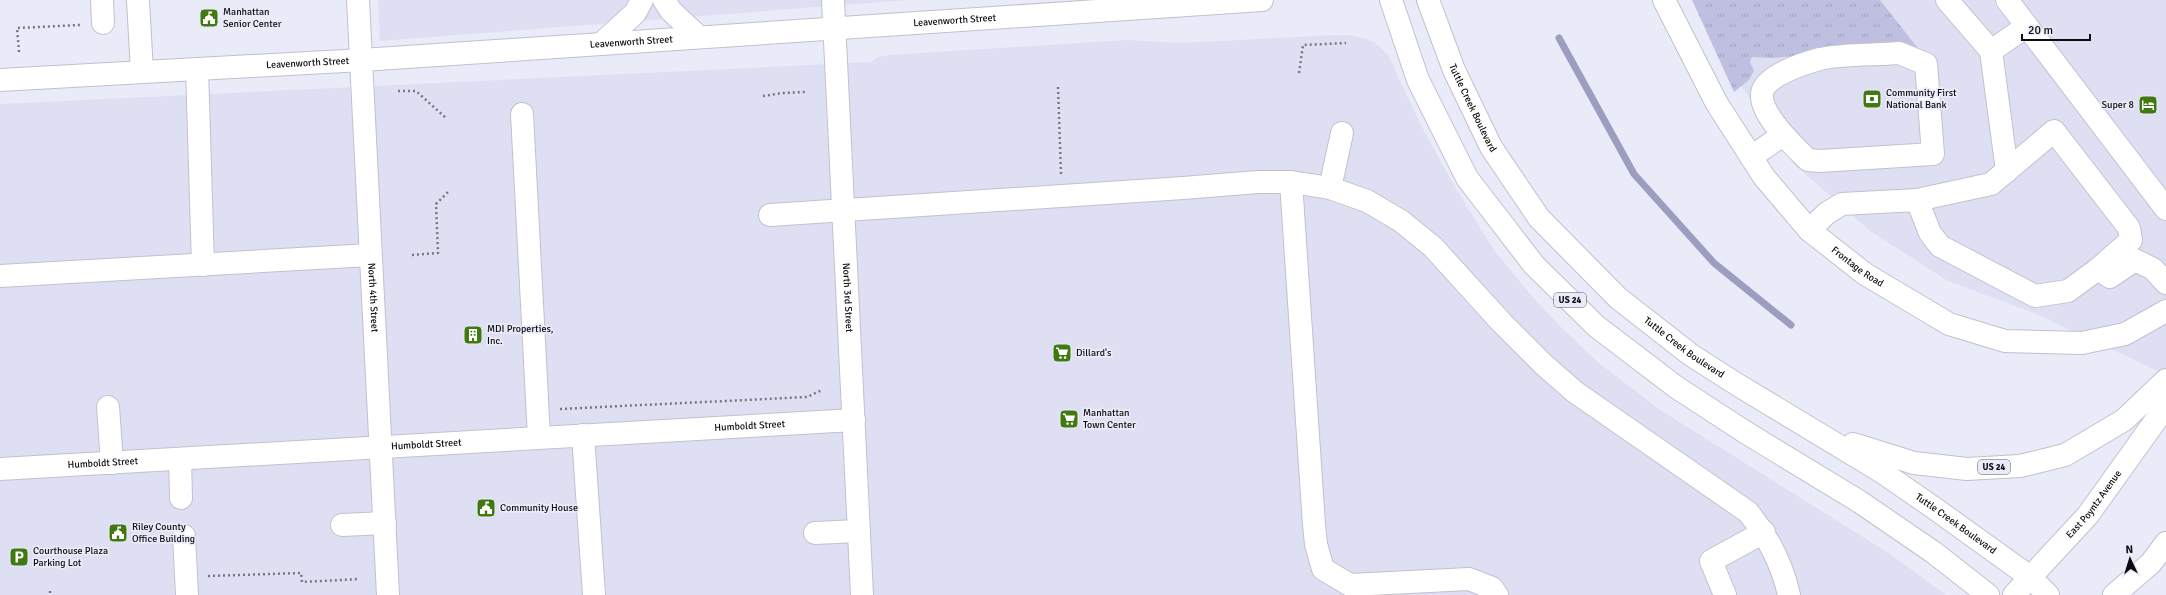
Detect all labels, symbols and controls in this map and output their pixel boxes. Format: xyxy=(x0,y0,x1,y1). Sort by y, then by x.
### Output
place label: Manhattan Senior Center xyxy=(223,6,282,30)
public building icon: Manhattan Senior Center xyxy=(198,7,220,29)
street label: Leavenworth Street xyxy=(913,12,997,29)
scale bar xyxy=(2022,16,2090,42)
text: 20 m xyxy=(2028,23,2053,38)
street label: Leavenworth Street xyxy=(590,33,674,51)
street label: Leavenworth Street xyxy=(266,55,350,71)
street label: Tuttle Creek Boulevard xyxy=(1446,62,1499,155)
place label: Community First National Bank xyxy=(1886,87,1957,111)
bank icon: Community First National Bank xyxy=(1861,88,1883,110)
hotel icon: Super 8 xyxy=(2137,94,2159,116)
place label: Super 8 xyxy=(2101,99,2134,111)
street label: Frontage Road xyxy=(1829,244,1886,290)
street label: North 4th Street xyxy=(365,262,381,333)
street label: North 3rd Street xyxy=(840,263,855,333)
road number: US 24 xyxy=(1554,293,1586,307)
street label: Tuttle Creek Boulevard xyxy=(1642,315,1727,381)
place label: MDI Properties, Inc. xyxy=(487,323,554,347)
building icon: MDI Properties, Inc. xyxy=(462,324,484,346)
supermarket icon: Dillard's xyxy=(1051,342,1073,364)
place label: Dillard's xyxy=(1076,347,1112,359)
place label: Manhattan Town Center xyxy=(1083,407,1136,431)
supermarket icon: Manhattan Town Center xyxy=(1058,408,1080,430)
street label: Humboldt Street xyxy=(714,418,786,434)
street label: Humboldt Street xyxy=(391,436,462,453)
street label: Humboldt Street xyxy=(67,455,139,471)
road number: US 24 xyxy=(1978,460,2010,474)
street label: East Poyntz Avenue xyxy=(2064,468,2124,541)
street label: Tuttle Creek Boulevard xyxy=(1913,491,1999,557)
public building icon: Community House xyxy=(475,497,497,519)
place label: Community House xyxy=(500,502,578,514)
place label: Riley County Office Building xyxy=(132,521,195,545)
public building icon: Riley County Office Building xyxy=(107,522,129,544)
north arrow xyxy=(2110,539,2150,579)
text: N xyxy=(2125,543,2134,556)
place label: Courthouse Plaza Parking Lot xyxy=(33,545,108,569)
parking icon: Courthouse Plaza Parking Lot xyxy=(8,546,30,568)

